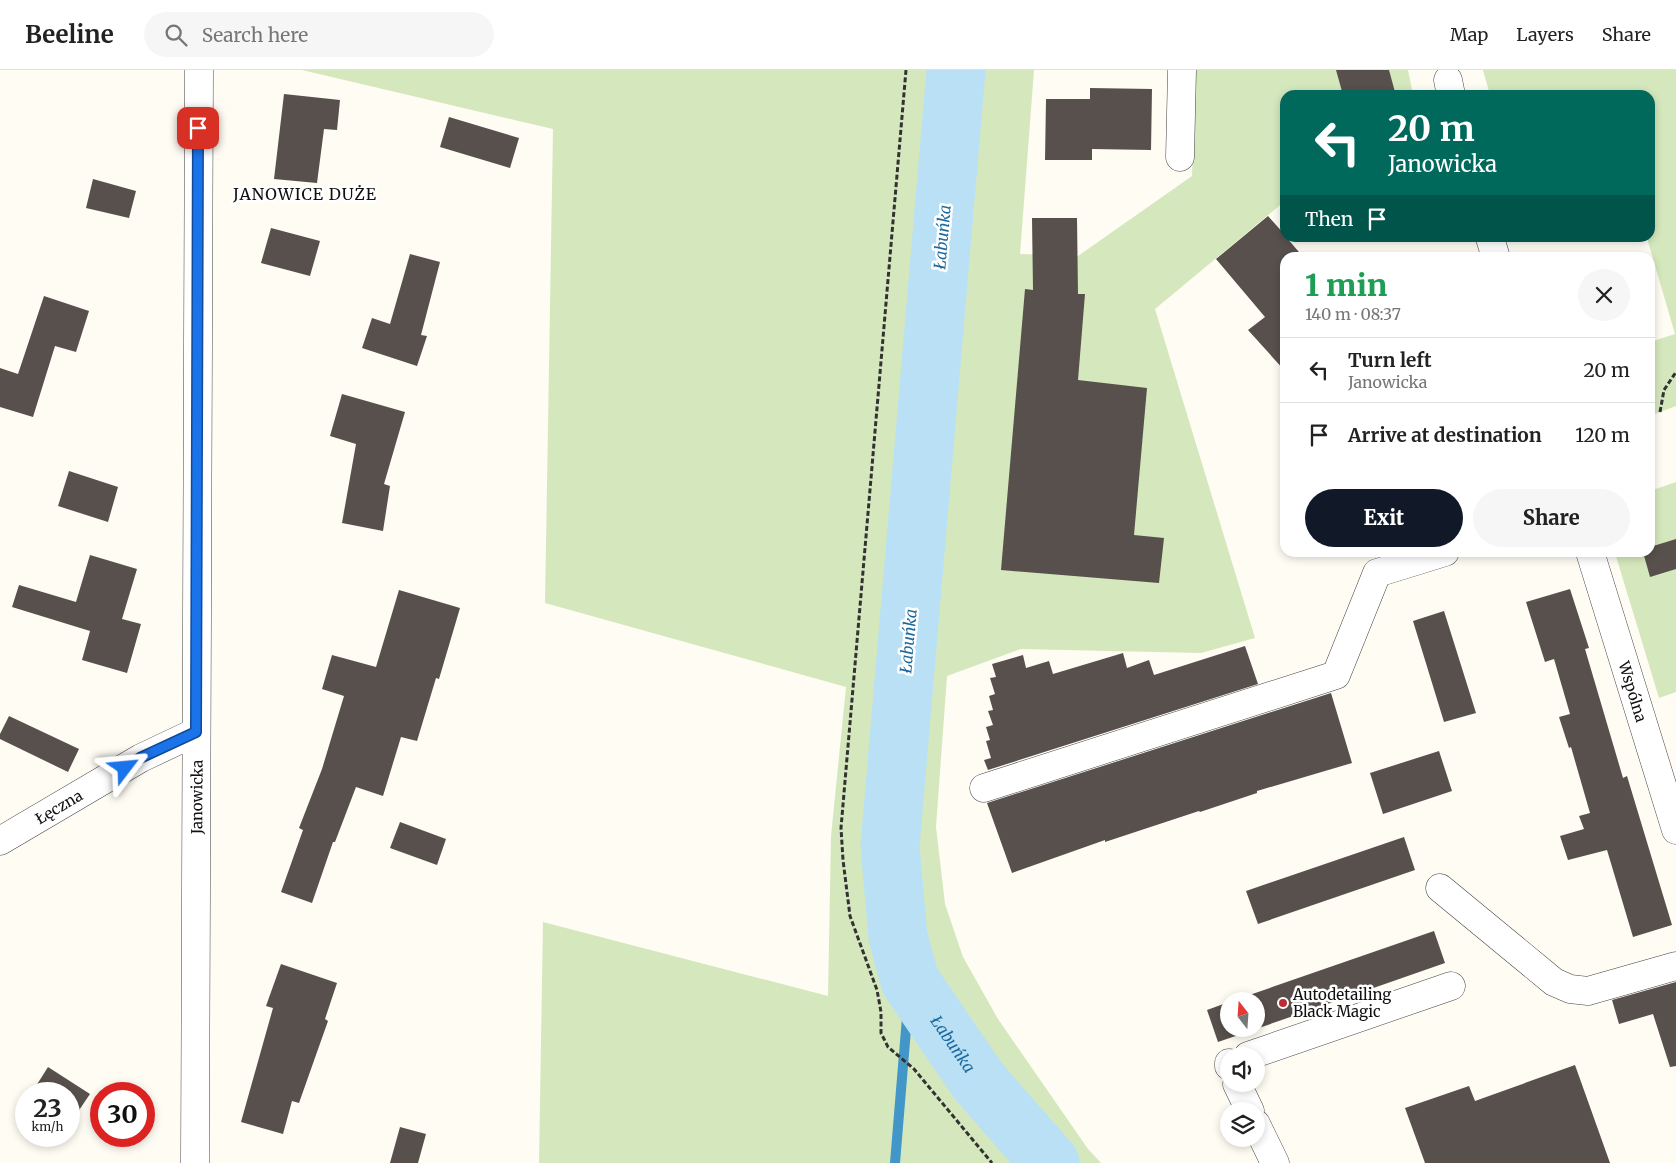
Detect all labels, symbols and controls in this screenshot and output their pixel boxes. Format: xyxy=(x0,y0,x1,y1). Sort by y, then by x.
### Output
search box xyxy=(144,12,494,57)
text: Beeline xyxy=(25,19,114,50)
icon: search xyxy=(162,21,190,49)
text: Search here xyxy=(202,23,308,47)
text: Map xyxy=(1450,23,1488,46)
text: Layers xyxy=(1516,23,1574,46)
text: Share xyxy=(1602,23,1651,46)
pin xyxy=(177,107,219,149)
text: 20 m xyxy=(1388,107,1475,151)
icon: left xyxy=(1305,110,1370,175)
icon: arrive xyxy=(184,114,212,142)
text: Janowicka xyxy=(1388,150,1497,178)
district label: JANOWICE DUŻE xyxy=(232,184,377,204)
water label: Łabuńka xyxy=(929,204,955,270)
icon: arrive xyxy=(1363,205,1391,233)
text: Then xyxy=(1305,207,1353,231)
text: 1 min xyxy=(1305,266,1387,304)
button: close xyxy=(1578,269,1630,321)
text: 140 m · 08:37 xyxy=(1305,304,1401,324)
text: Turn left xyxy=(1348,348,1432,372)
icon: left xyxy=(1305,356,1333,384)
text: 20 m xyxy=(1583,358,1630,382)
text: Janowicka xyxy=(1348,372,1427,392)
icon: arrive xyxy=(1305,421,1333,449)
text: Arrive at destination xyxy=(1348,423,1542,447)
text: 120 m xyxy=(1575,423,1630,447)
button: Exit xyxy=(1305,489,1463,547)
button: Share xyxy=(1473,489,1630,547)
water label: Łabuńka xyxy=(895,608,921,674)
street label: Wspólna xyxy=(1615,658,1651,724)
position arrow xyxy=(98,741,150,793)
street label: Janowicka xyxy=(187,760,206,835)
street label: Łęczna xyxy=(32,785,86,828)
place label: Autodetailing Black Magic xyxy=(1292,985,1391,1021)
north arrow xyxy=(1220,992,1265,1038)
map controls xyxy=(1220,992,1265,1147)
marker: Autodetailing Black Magic xyxy=(1277,997,1289,1009)
water label: Łabuńka xyxy=(927,1012,980,1076)
button: sound xyxy=(1220,1047,1265,1092)
speed limit sign: 30 xyxy=(90,1082,155,1147)
text: 23 xyxy=(33,1092,62,1124)
button: layers xyxy=(1220,1102,1265,1147)
text: km/h xyxy=(32,1119,63,1134)

